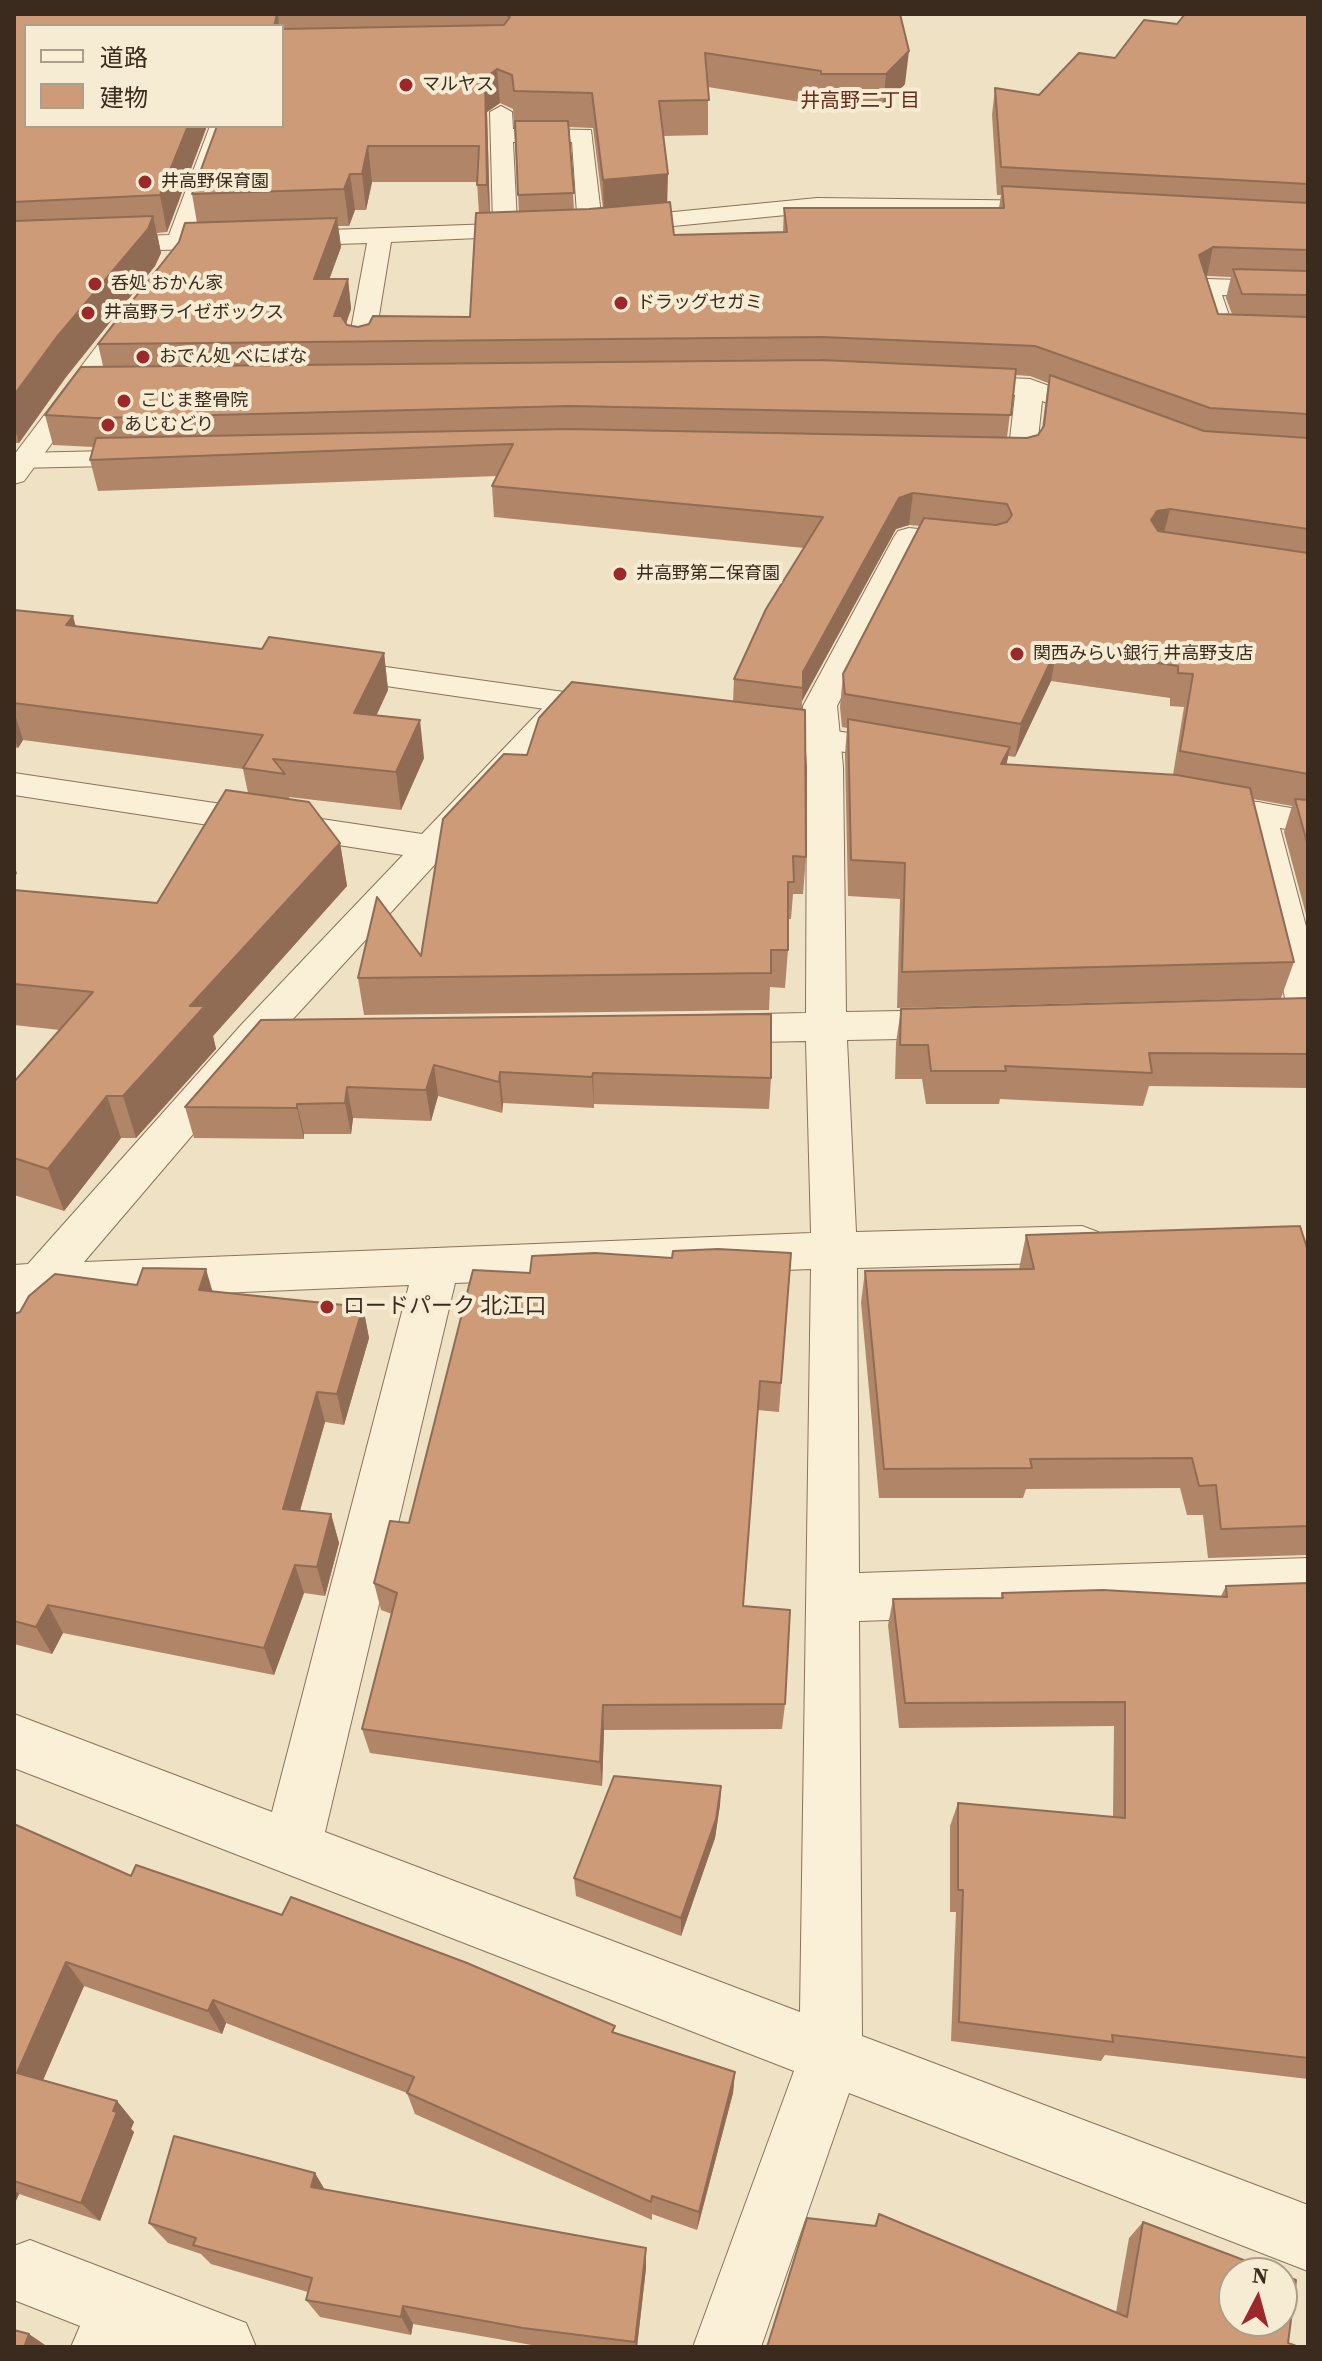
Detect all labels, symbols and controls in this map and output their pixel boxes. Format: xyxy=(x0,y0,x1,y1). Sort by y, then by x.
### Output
legend xyxy=(24,24,284,128)
text: 道路 xyxy=(100,41,148,74)
place label: マルヤス xyxy=(422,74,494,96)
marker: マルヤス xyxy=(397,76,415,94)
text: 建物 xyxy=(100,81,148,114)
district label: 井高野二丁目 xyxy=(800,90,920,114)
place label: 井高野保育園 xyxy=(161,171,269,193)
marker: 井高野保育園 xyxy=(136,173,154,191)
place label: 呑処 おかん家 xyxy=(111,273,223,295)
marker: 呑処 おかん家 xyxy=(86,275,104,293)
place label: ドラッグセガミ xyxy=(637,292,763,314)
marker: ドラッグセガミ xyxy=(612,294,630,312)
place label: 井高野ライゼボックス xyxy=(104,302,284,324)
marker: 井高野ライゼボックス xyxy=(79,304,97,322)
place label: おでん処 べにばな xyxy=(159,346,307,368)
marker: おでん処 べにばな xyxy=(134,348,152,366)
place label: こじま整骨院 xyxy=(140,390,248,412)
marker: こじま整骨院 xyxy=(115,392,133,410)
place label: あじむどり xyxy=(124,414,214,436)
marker: あじむどり xyxy=(99,416,117,434)
place label: 井高野第二保育園 xyxy=(636,563,780,585)
marker: 井高野第二保育園 xyxy=(611,565,629,583)
place label: 関西みらい銀行 井高野支店 xyxy=(1033,643,1253,665)
marker: 関西みらい銀行 井高野支店 xyxy=(1008,645,1026,663)
place label: ロードパーク 北江口 xyxy=(343,1294,546,1320)
marker: ロードパーク 北江口 xyxy=(318,1298,336,1316)
north arrow xyxy=(1218,2257,1298,2337)
text: N xyxy=(1251,2259,1270,2291)

